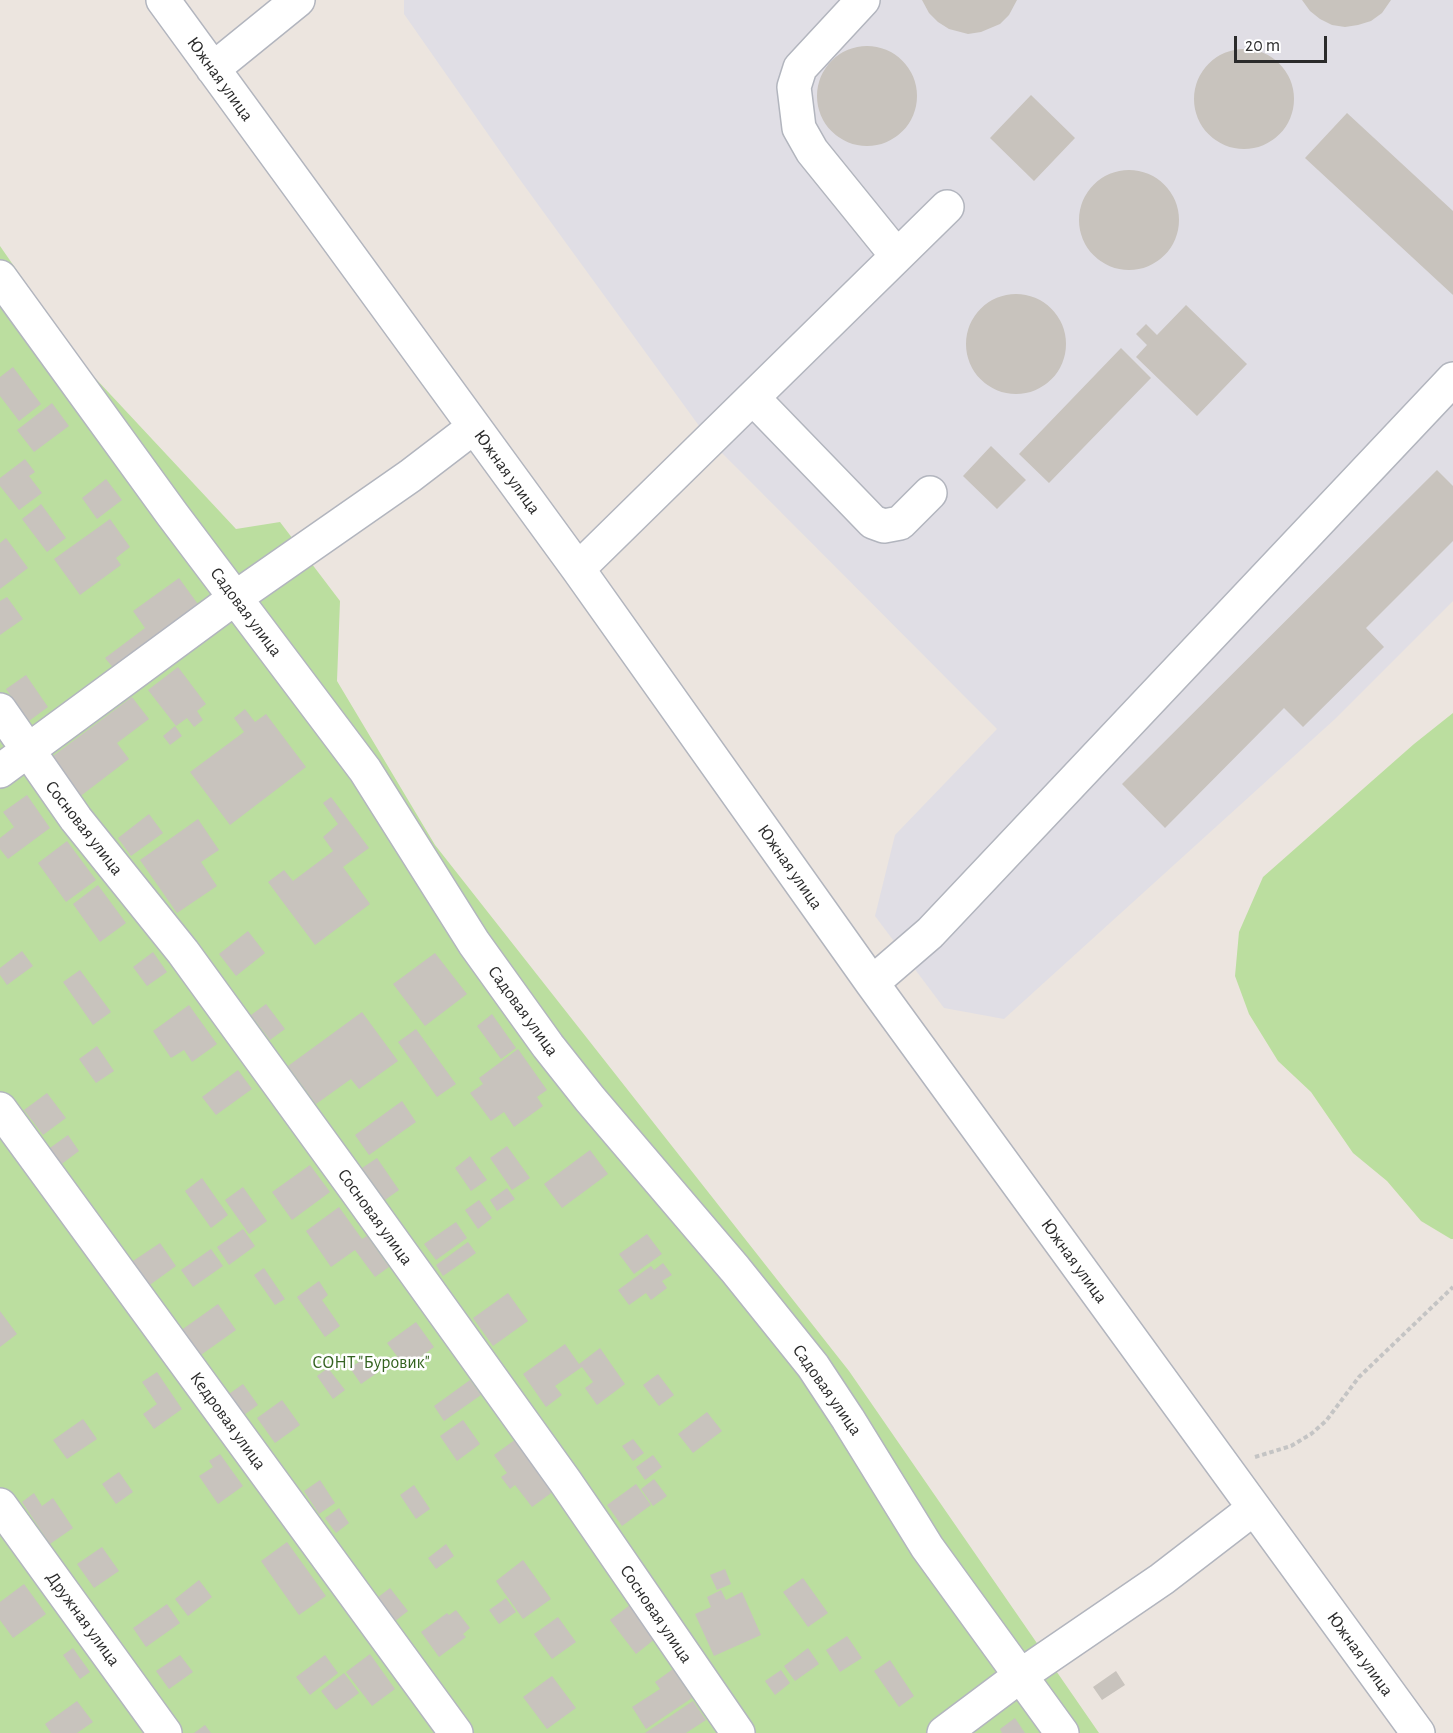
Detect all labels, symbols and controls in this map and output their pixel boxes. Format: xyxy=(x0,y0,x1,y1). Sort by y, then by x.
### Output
scale bar xyxy=(1237,24,1330,62)
street label: Южная улица xyxy=(182,32,258,126)
text: 20 m xyxy=(1245,37,1280,55)
street label: Южная улица xyxy=(469,425,545,519)
street label: Садовая улица xyxy=(205,563,287,661)
street label: Сосновая улица xyxy=(40,776,128,880)
street label: Южная улица xyxy=(753,820,827,914)
street label: Садовая улица xyxy=(483,962,563,1060)
street label: Сосновая улица xyxy=(333,1164,417,1270)
street label: Южная улица xyxy=(1036,1214,1112,1308)
street label: Садовая улица xyxy=(788,1340,866,1440)
park label: СОНТ "Буровик" xyxy=(312,1352,430,1374)
street label: Кедровая улица xyxy=(185,1368,271,1474)
street label: Сосновая улица xyxy=(615,1561,697,1667)
street label: Дружная улица xyxy=(41,1567,125,1671)
street label: Южная улица xyxy=(1322,1607,1398,1701)

